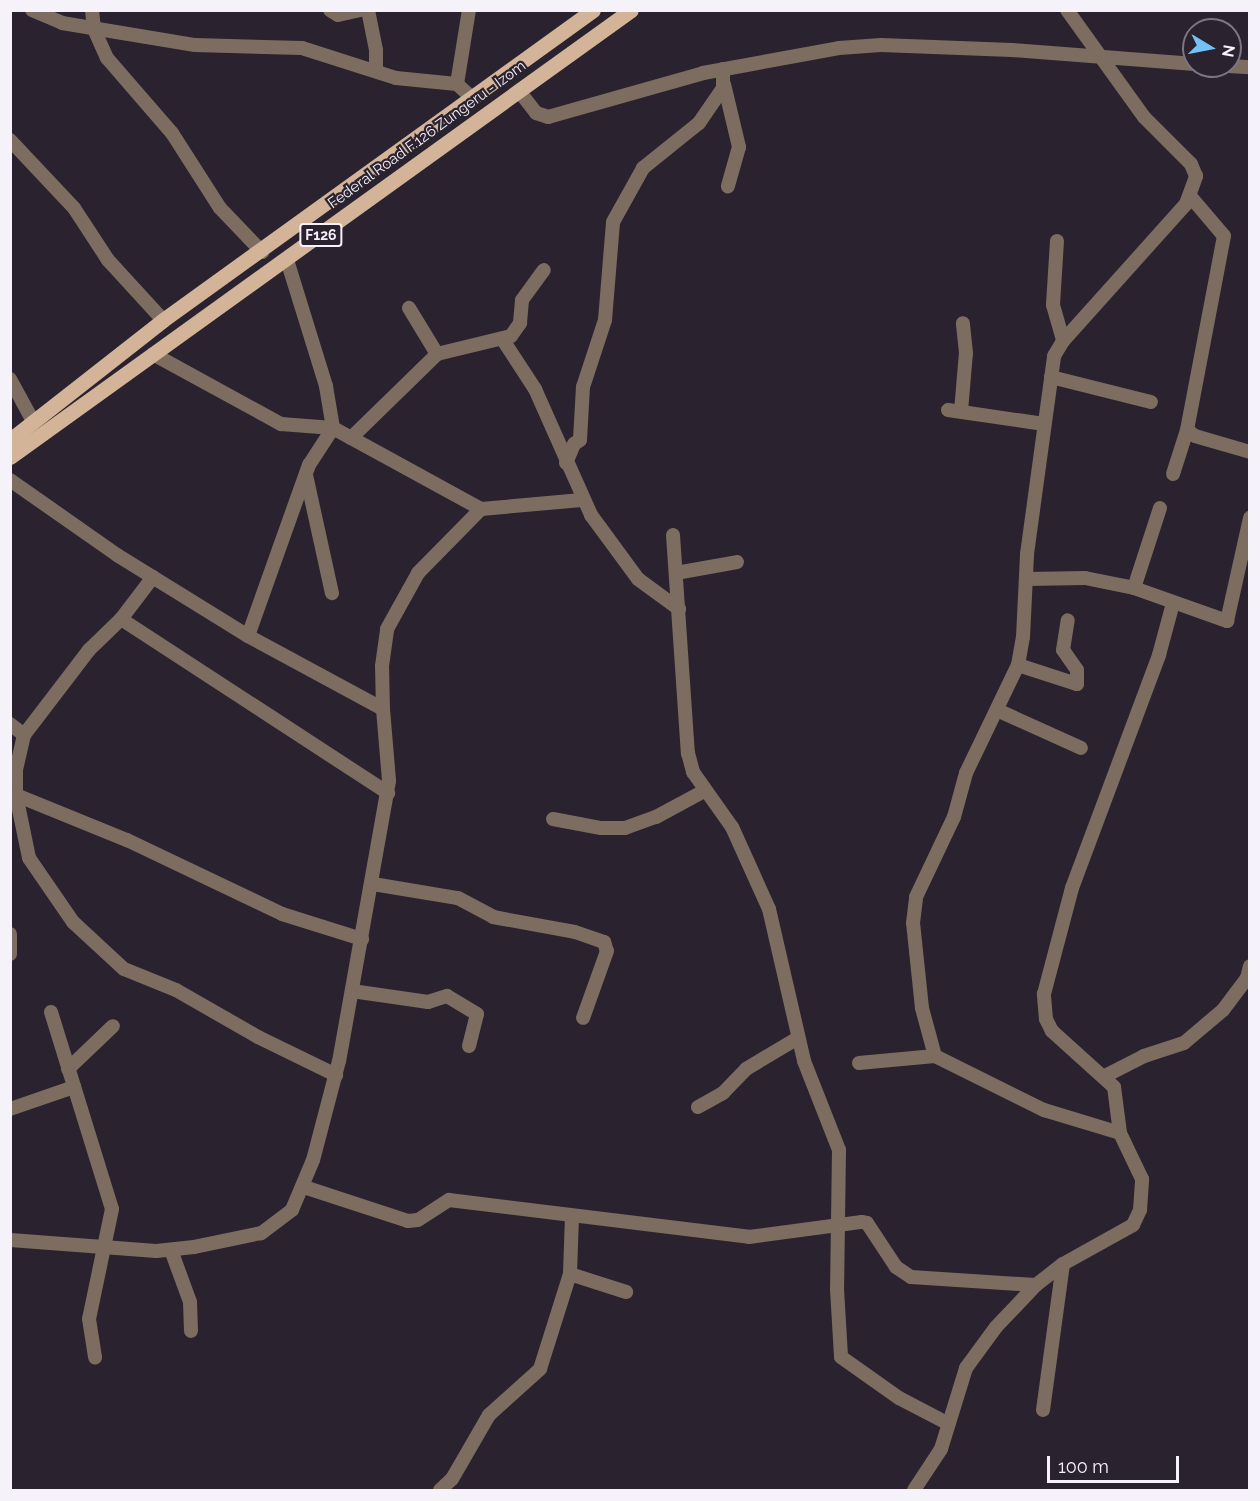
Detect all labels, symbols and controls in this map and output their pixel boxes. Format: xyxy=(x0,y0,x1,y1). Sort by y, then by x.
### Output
north arrow xyxy=(1182,18,1242,78)
text: N xyxy=(1218,43,1239,59)
street label: Federal Road F.126 Zungeru - Izom xyxy=(324,57,530,213)
road number: F126 xyxy=(298,224,344,246)
scale bar xyxy=(1050,1444,1182,1482)
text: 100 m xyxy=(1058,1456,1109,1477)

